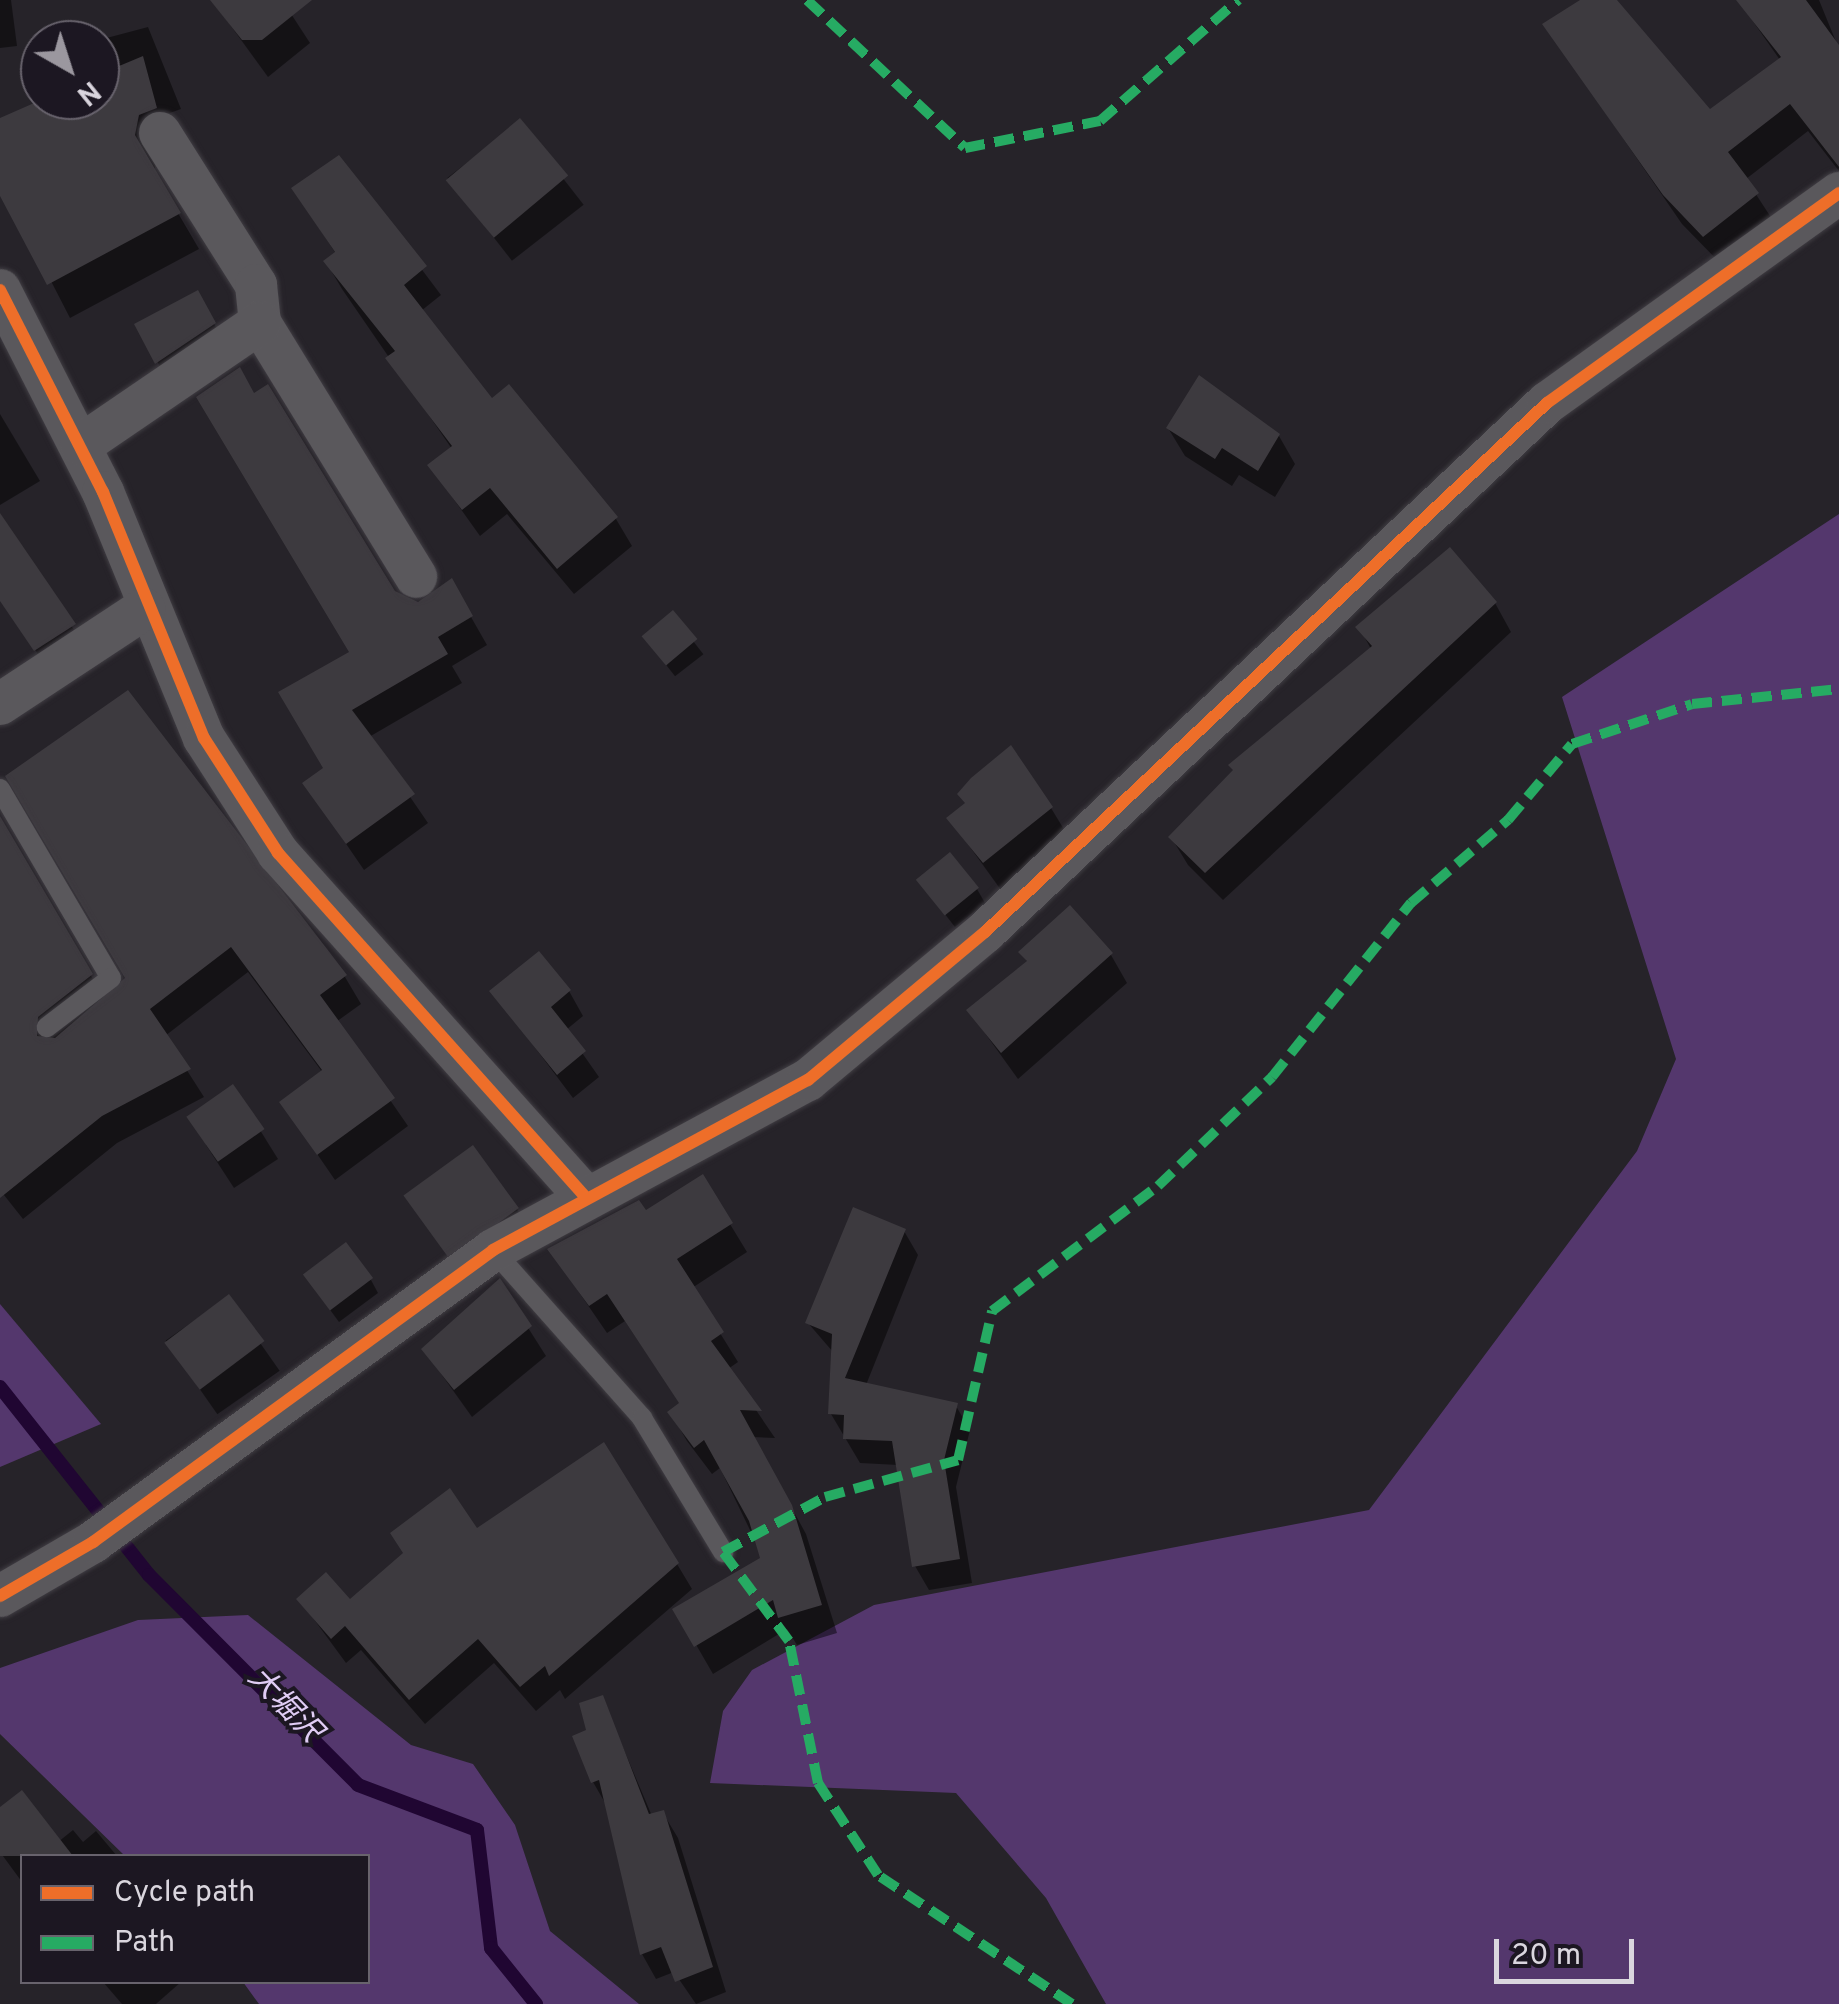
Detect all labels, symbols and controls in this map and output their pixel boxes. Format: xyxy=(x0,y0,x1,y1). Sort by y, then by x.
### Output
north arrow xyxy=(20,20,120,120)
text: N xyxy=(68,71,107,112)
water label: 大堀沢 xyxy=(239,1661,327,1751)
legend xyxy=(20,1854,370,1984)
text: Cycle path xyxy=(114,1875,255,1912)
scale bar xyxy=(1499,1919,1639,1981)
text: Path xyxy=(114,1925,175,1962)
text: 20 m xyxy=(1511,1938,1581,1975)

